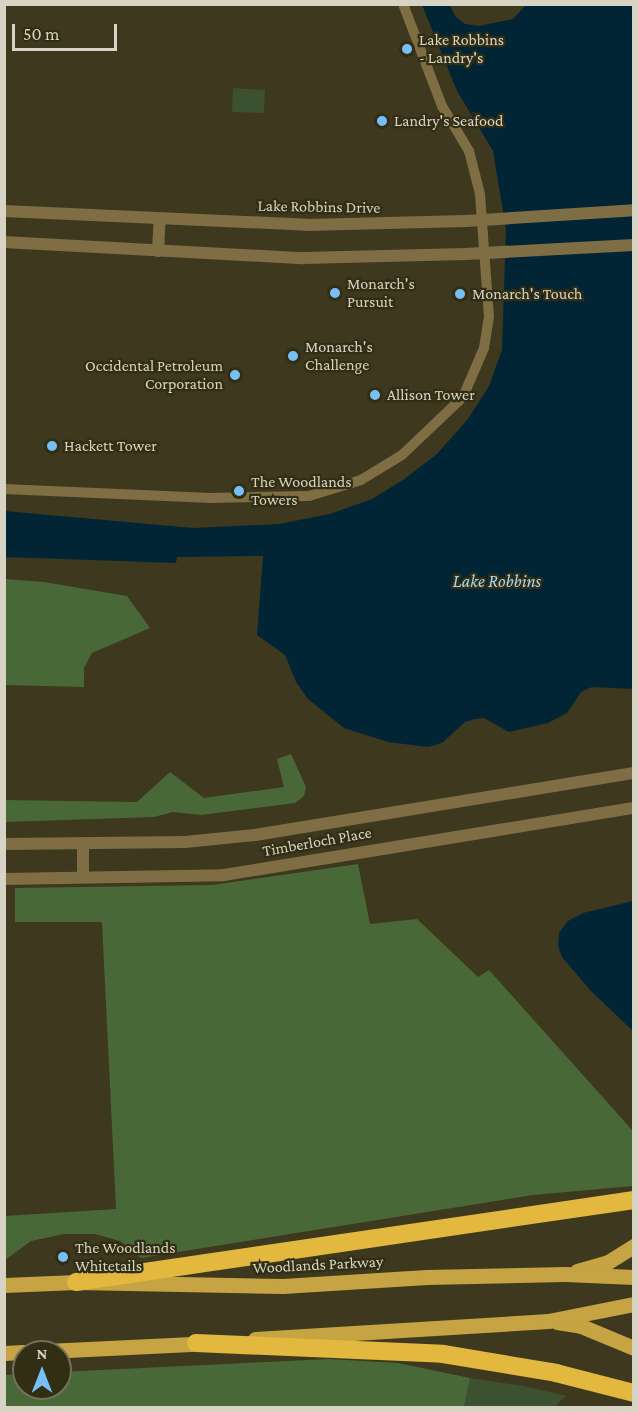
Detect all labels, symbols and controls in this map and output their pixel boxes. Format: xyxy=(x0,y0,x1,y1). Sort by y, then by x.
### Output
scale bar xyxy=(15,12,120,50)
text: 50 m xyxy=(23,24,60,44)
place label: Lake Robbins - Landry's xyxy=(419,30,504,68)
marker: Lake Robbins - Landry's xyxy=(400,42,414,56)
place label: Landry's Seafood xyxy=(394,111,503,131)
marker: Landry's Seafood xyxy=(375,114,389,128)
street label: Lake Robbins Drive xyxy=(257,196,381,218)
place label: Monarch's Pursuit xyxy=(347,274,415,312)
place label: Monarch's Touch xyxy=(472,284,582,304)
marker: Monarch's Pursuit xyxy=(328,286,342,300)
marker: Monarch's Touch xyxy=(453,287,467,301)
place label: Monarch's Challenge xyxy=(305,337,373,375)
marker: Monarch's Challenge xyxy=(286,349,300,363)
place label: Occidental Petroleum Corporation xyxy=(85,356,223,394)
marker: Occidental Petroleum Corporation xyxy=(228,368,242,382)
place label: Allison Tower xyxy=(387,385,475,405)
marker: Allison Tower xyxy=(368,388,382,402)
place label: Hackett Tower xyxy=(64,436,157,456)
marker: Hackett Tower xyxy=(45,439,59,453)
place label: The Woodlands Towers xyxy=(251,472,352,510)
marker: The Woodlands Towers xyxy=(232,484,246,498)
water label: Lake Robbins xyxy=(453,570,541,592)
street label: Timberloch Place xyxy=(261,823,373,861)
place label: The Woodlands Whitetails xyxy=(75,1238,176,1276)
marker: The Woodlands Whitetails xyxy=(56,1250,70,1264)
street label: Woodlands Parkway xyxy=(252,1252,384,1278)
north arrow xyxy=(12,1340,72,1400)
text: N xyxy=(37,1345,47,1362)

